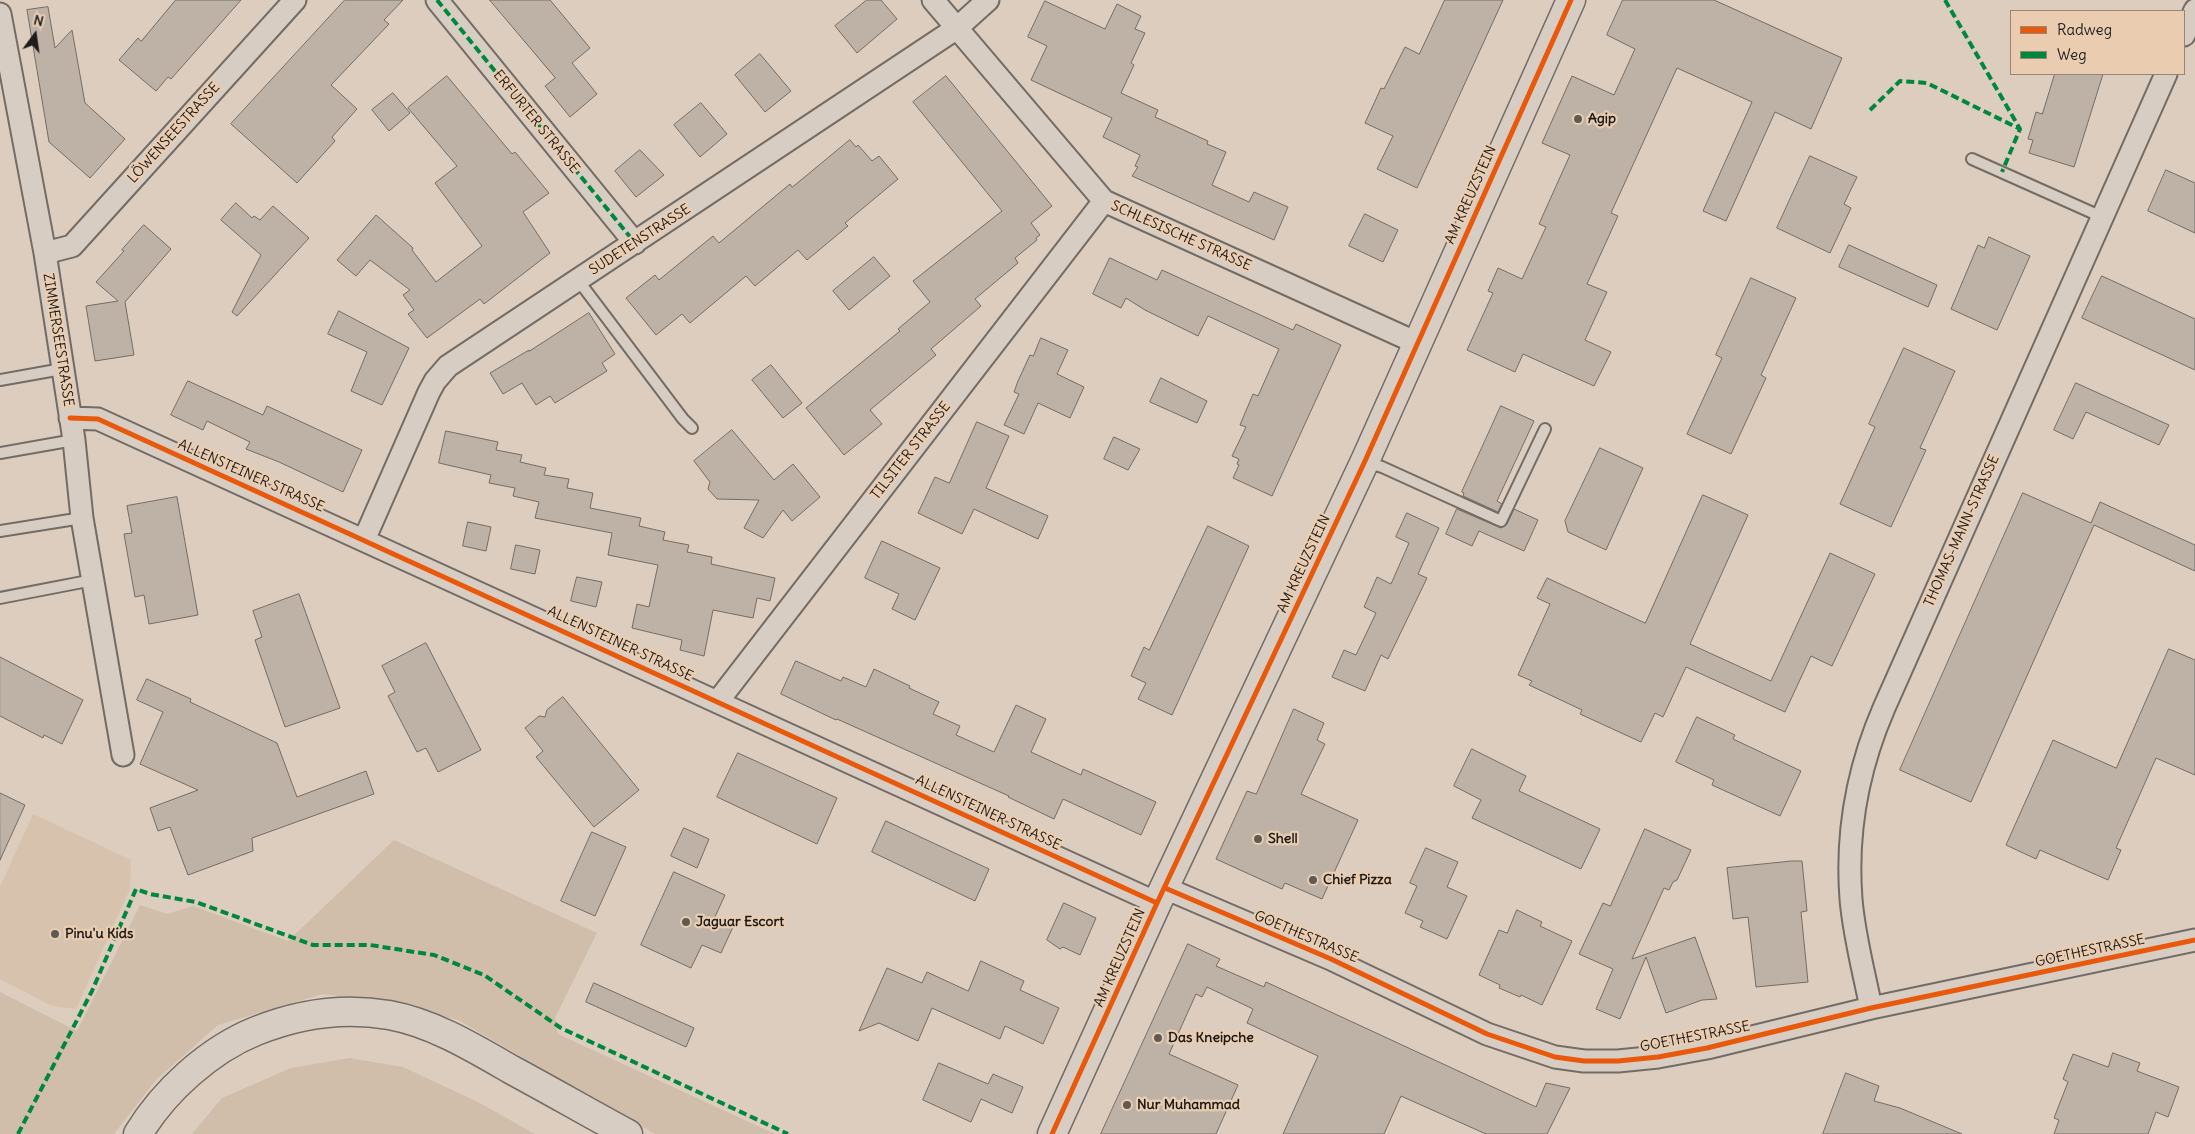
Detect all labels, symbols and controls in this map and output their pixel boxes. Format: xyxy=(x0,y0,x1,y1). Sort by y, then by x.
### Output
north arrow xyxy=(10,10,60,60)
legend xyxy=(2010,10,2185,75)
text: N xyxy=(32,11,46,30)
text: Radweg xyxy=(2057,20,2112,39)
text: Weg xyxy=(2057,45,2087,64)
street label: ERFURTER STRASSE xyxy=(489,67,583,177)
street label: LÖWENSEESTRASSE xyxy=(124,79,224,187)
place label: Agip xyxy=(1588,111,1616,127)
marker: Agip xyxy=(1572,113,1584,125)
street label: AM KREUZSTEIN xyxy=(1442,143,1500,247)
street label: SCHLESISCHE STRASSE xyxy=(1108,197,1254,275)
street label: SUDETENSTRASSE xyxy=(586,201,694,279)
street label: ZIMMERSEESTRASSE xyxy=(39,272,77,408)
street label: TILSITER STRASSE xyxy=(868,399,954,503)
street label: ALLENSTEINER STRASSE xyxy=(175,436,327,516)
street label: THOMAS-MANN-STRASSE xyxy=(1921,452,2003,610)
street label: AM KREUZSTEIN xyxy=(1274,512,1334,616)
street label: ALLENSTEINER STRASSE xyxy=(545,603,695,685)
street label: ALLENSTEINER STRASSE xyxy=(913,772,1063,854)
place label: Shell xyxy=(1268,831,1298,847)
marker: Shell xyxy=(1252,833,1264,845)
place label: Chief Pizza xyxy=(1323,872,1392,888)
marker: Chief Pizza xyxy=(1307,874,1319,886)
street label: AM KREUZSTEIN xyxy=(1091,906,1149,1010)
street label: GOETHESTRASSE xyxy=(1251,907,1361,967)
place label: Jaguar Escort xyxy=(696,914,784,930)
marker: Jaguar Escort xyxy=(680,916,692,928)
place label: Pinu'u Kids xyxy=(65,926,133,942)
marker: Pinu'u Kids xyxy=(49,928,61,940)
street label: GOETHESTRASSE xyxy=(2034,931,2146,971)
street label: GOETHESTRASSE xyxy=(1639,1018,1751,1056)
place label: Das Kneipche xyxy=(1168,1030,1254,1046)
marker: Das Kneipche xyxy=(1152,1032,1164,1044)
place label: Nur Muhammad xyxy=(1137,1097,1240,1113)
marker: Nur Muhammad xyxy=(1121,1099,1133,1111)

